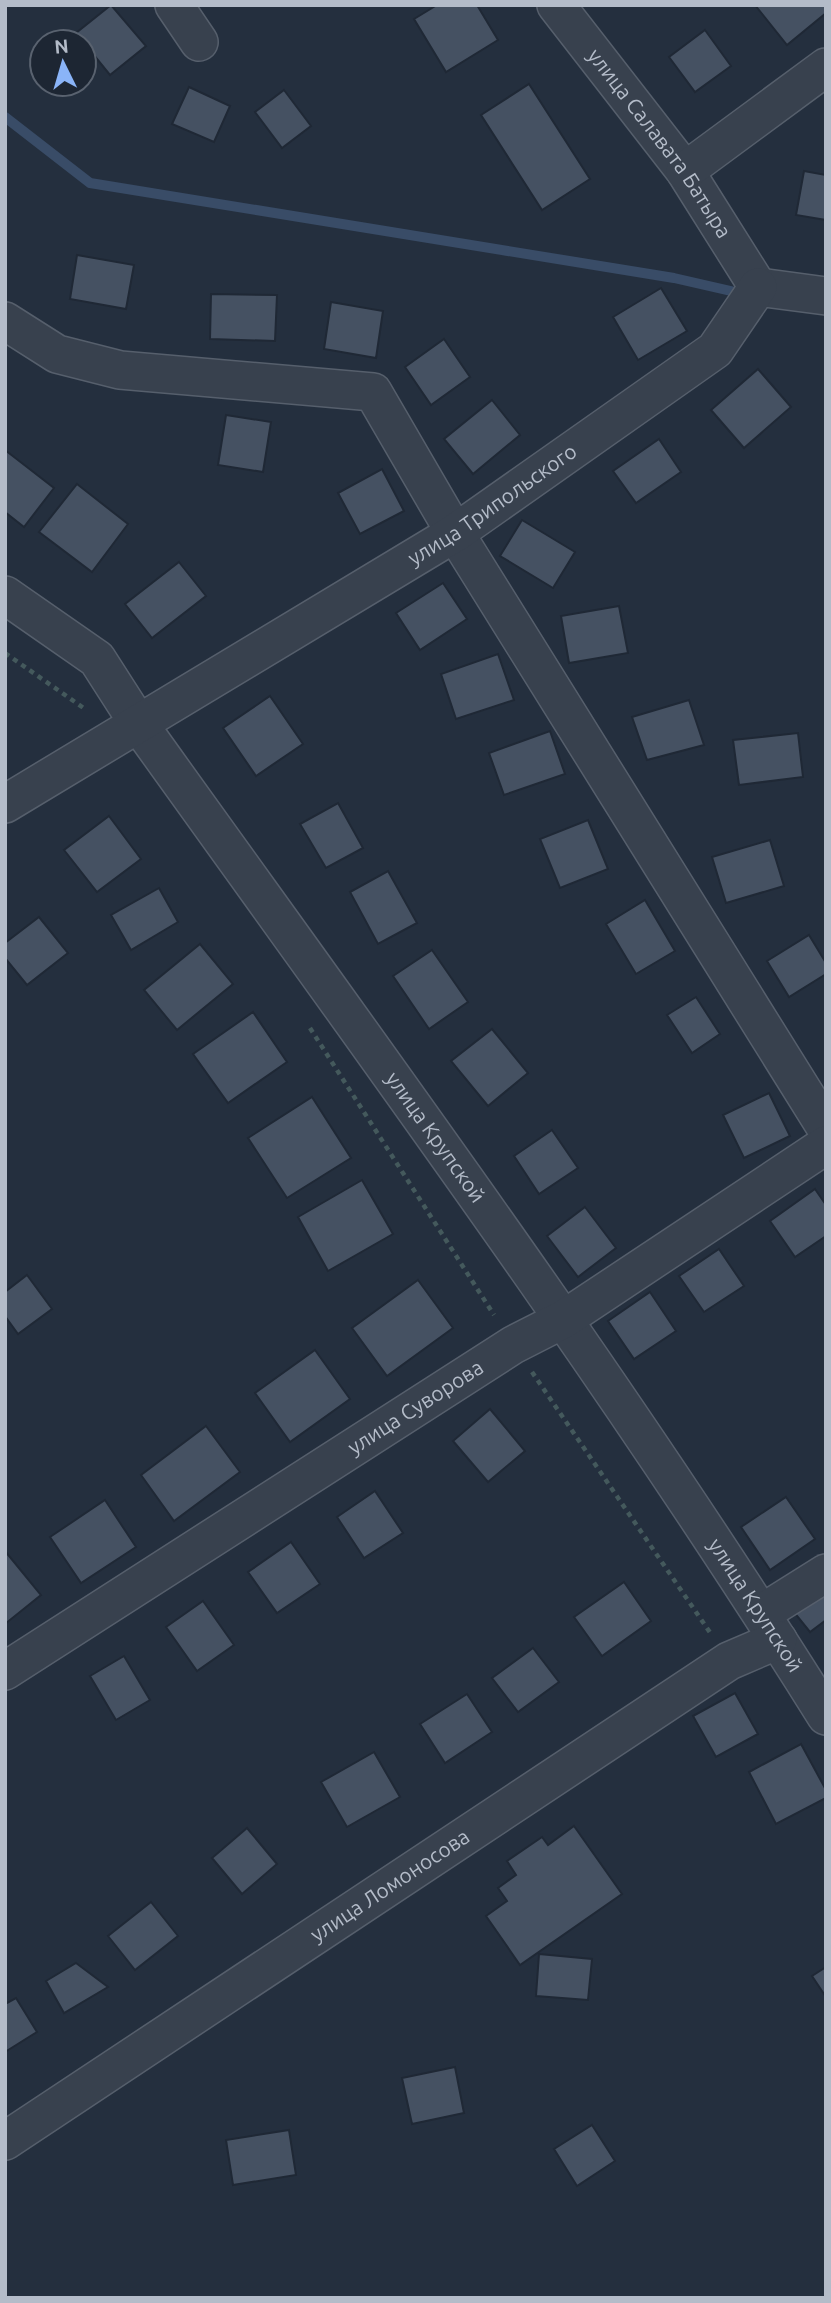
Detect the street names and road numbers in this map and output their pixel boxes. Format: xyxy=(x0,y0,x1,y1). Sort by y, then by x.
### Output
street label: улица Салавата Батыра xyxy=(583,44,737,242)
street label: улица Трипольского xyxy=(403,438,581,570)
street label: улица Крупской xyxy=(381,1067,491,1207)
street label: улица Суворова xyxy=(343,1354,487,1459)
street label: улица Крупской xyxy=(704,1533,808,1676)
street label: улица Ломоносова xyxy=(305,1824,474,1946)

